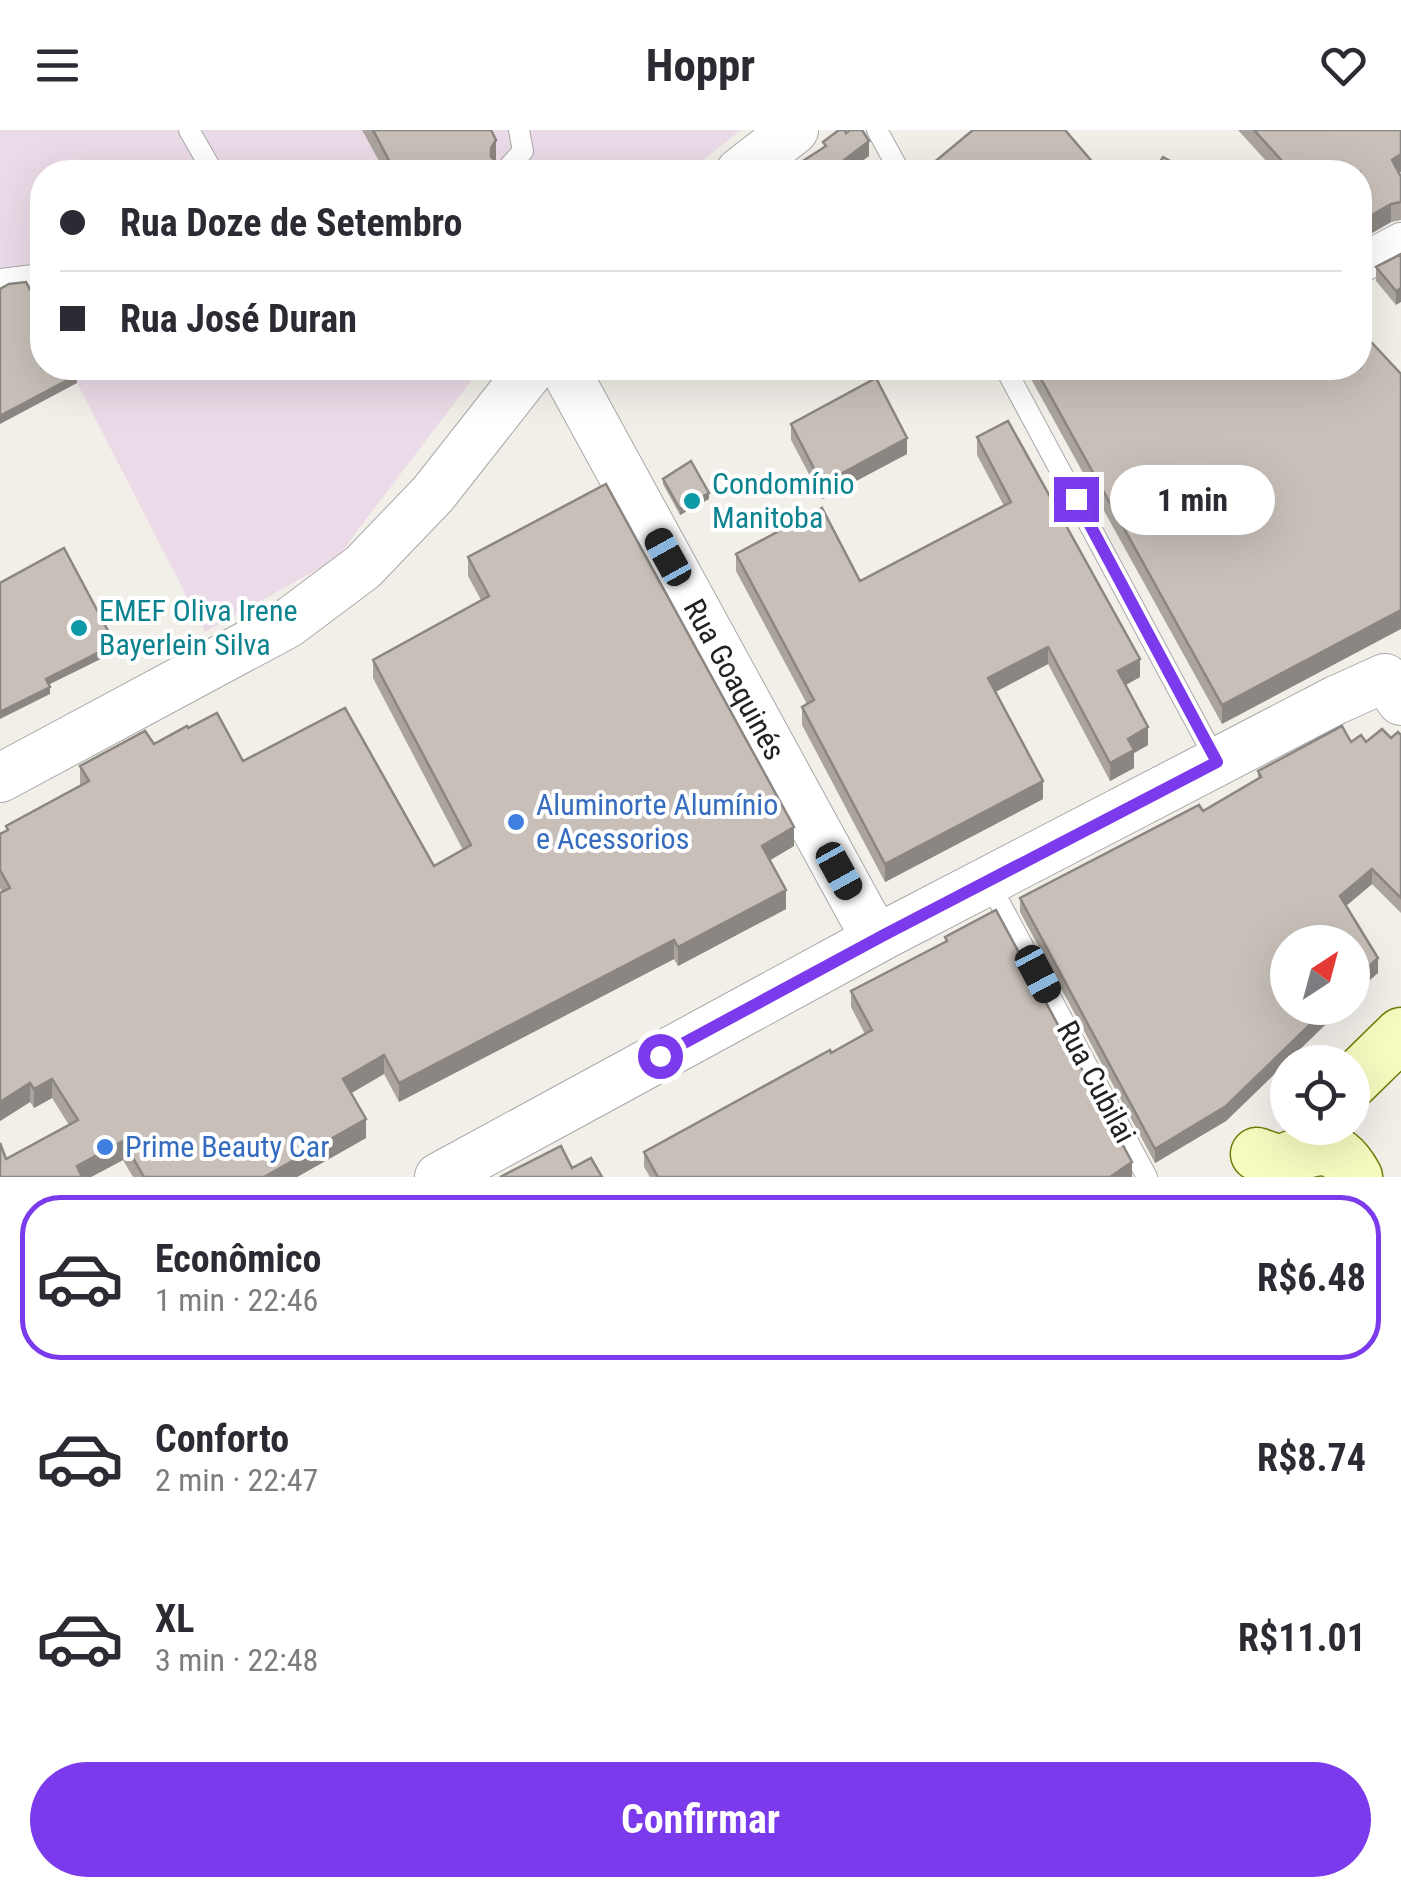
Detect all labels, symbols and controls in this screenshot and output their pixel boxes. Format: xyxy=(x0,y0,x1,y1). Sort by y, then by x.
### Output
icon: menu xyxy=(30,38,85,93)
icon: heart xyxy=(1316,38,1371,93)
text: Hoppr xyxy=(646,39,755,92)
text: Rua Doze de Setembro xyxy=(120,201,462,245)
text: Rua José Duran xyxy=(120,297,357,341)
callout: 1 min xyxy=(1111,464,1276,534)
place label: Condomínio Manitoba xyxy=(712,466,855,535)
route end xyxy=(1054,477,1099,522)
text: 1 min xyxy=(1157,481,1228,519)
marker: Condomínio Manitoba xyxy=(681,490,703,512)
car xyxy=(640,523,696,591)
place label: EMEF Oliva Irene Bayerlein Silva xyxy=(99,593,298,662)
street label: Rua Goaquinés xyxy=(677,593,793,766)
marker: EMEF Oliva Irene Bayerlein Silva xyxy=(68,617,90,639)
place label: Aluminorte Alumínio e Acessorios xyxy=(536,787,778,856)
marker: Aluminorte Alumínio e Acessorios xyxy=(505,811,527,833)
car xyxy=(811,837,867,905)
north arrow xyxy=(1270,925,1370,1025)
map controls xyxy=(1270,925,1370,1145)
car xyxy=(1011,940,1065,1008)
street label: Rua Cubilai xyxy=(1050,1015,1143,1149)
route start xyxy=(638,1034,683,1079)
button: locate xyxy=(1270,1045,1370,1145)
place label: Prime Beauty Car xyxy=(125,1129,329,1164)
marker: Prime Beauty Car xyxy=(94,1136,116,1158)
icon: car xyxy=(35,1233,125,1323)
text: Econômico xyxy=(155,1237,321,1281)
text: R$6.48 xyxy=(1257,1256,1366,1300)
text: 1 min · 22:46 xyxy=(155,1281,318,1319)
icon: car xyxy=(35,1413,125,1503)
text: Conforto xyxy=(155,1417,289,1461)
text: R$8.74 xyxy=(1257,1436,1366,1480)
text: 2 min · 22:47 xyxy=(155,1461,318,1499)
icon: car xyxy=(35,1593,125,1683)
text: XL xyxy=(155,1597,194,1641)
text: R$11.01 xyxy=(1238,1616,1366,1660)
text: 3 min · 22:48 xyxy=(155,1641,318,1679)
button: Confirmar xyxy=(30,1762,1371,1877)

